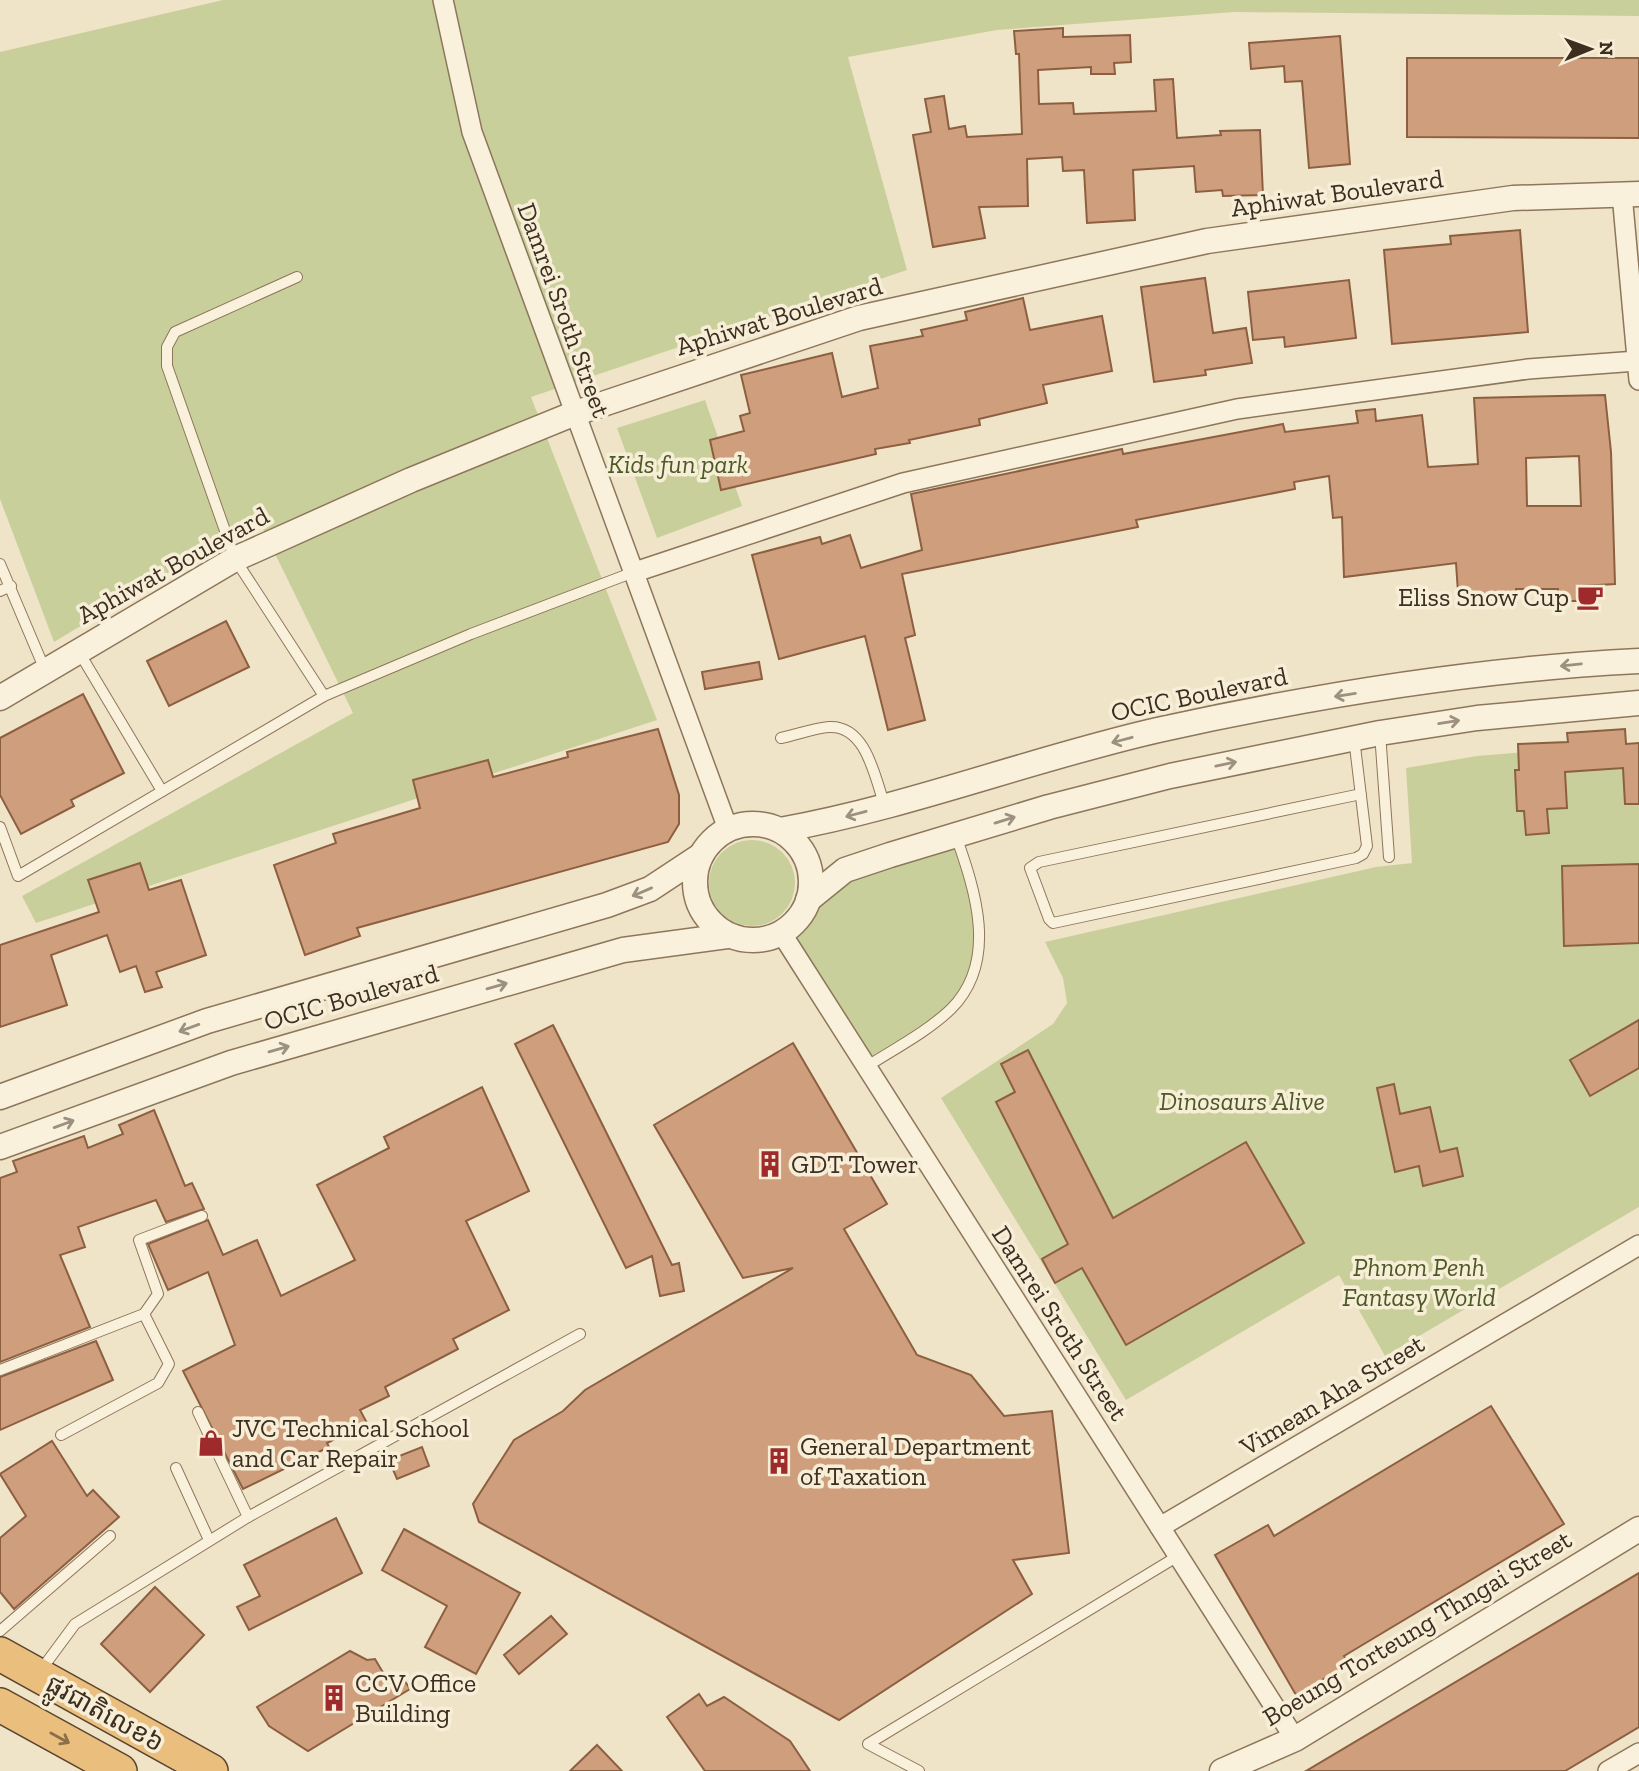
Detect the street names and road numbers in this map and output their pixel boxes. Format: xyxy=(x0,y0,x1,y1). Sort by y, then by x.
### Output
street label: Aphiwat Boulevard xyxy=(1229,162,1445,224)
street label: Damrei Sroth Street xyxy=(510,198,618,422)
street label: Aphiwat Boulevard xyxy=(672,269,886,363)
street label: Aphiwat Boulevard xyxy=(72,499,274,631)
street label: OCIC Boulevard xyxy=(1108,660,1290,728)
street label: OCIC Boulevard xyxy=(260,957,442,1037)
street label: Damrei Sroth Street xyxy=(985,1220,1135,1427)
street label: Vimean Aha Street xyxy=(1233,1327,1430,1463)
street label: Boeung Torteung Thngai Street xyxy=(1257,1523,1577,1733)
street label: ផ្លូវជាតិលេខ៦ xyxy=(37,1667,170,1765)

